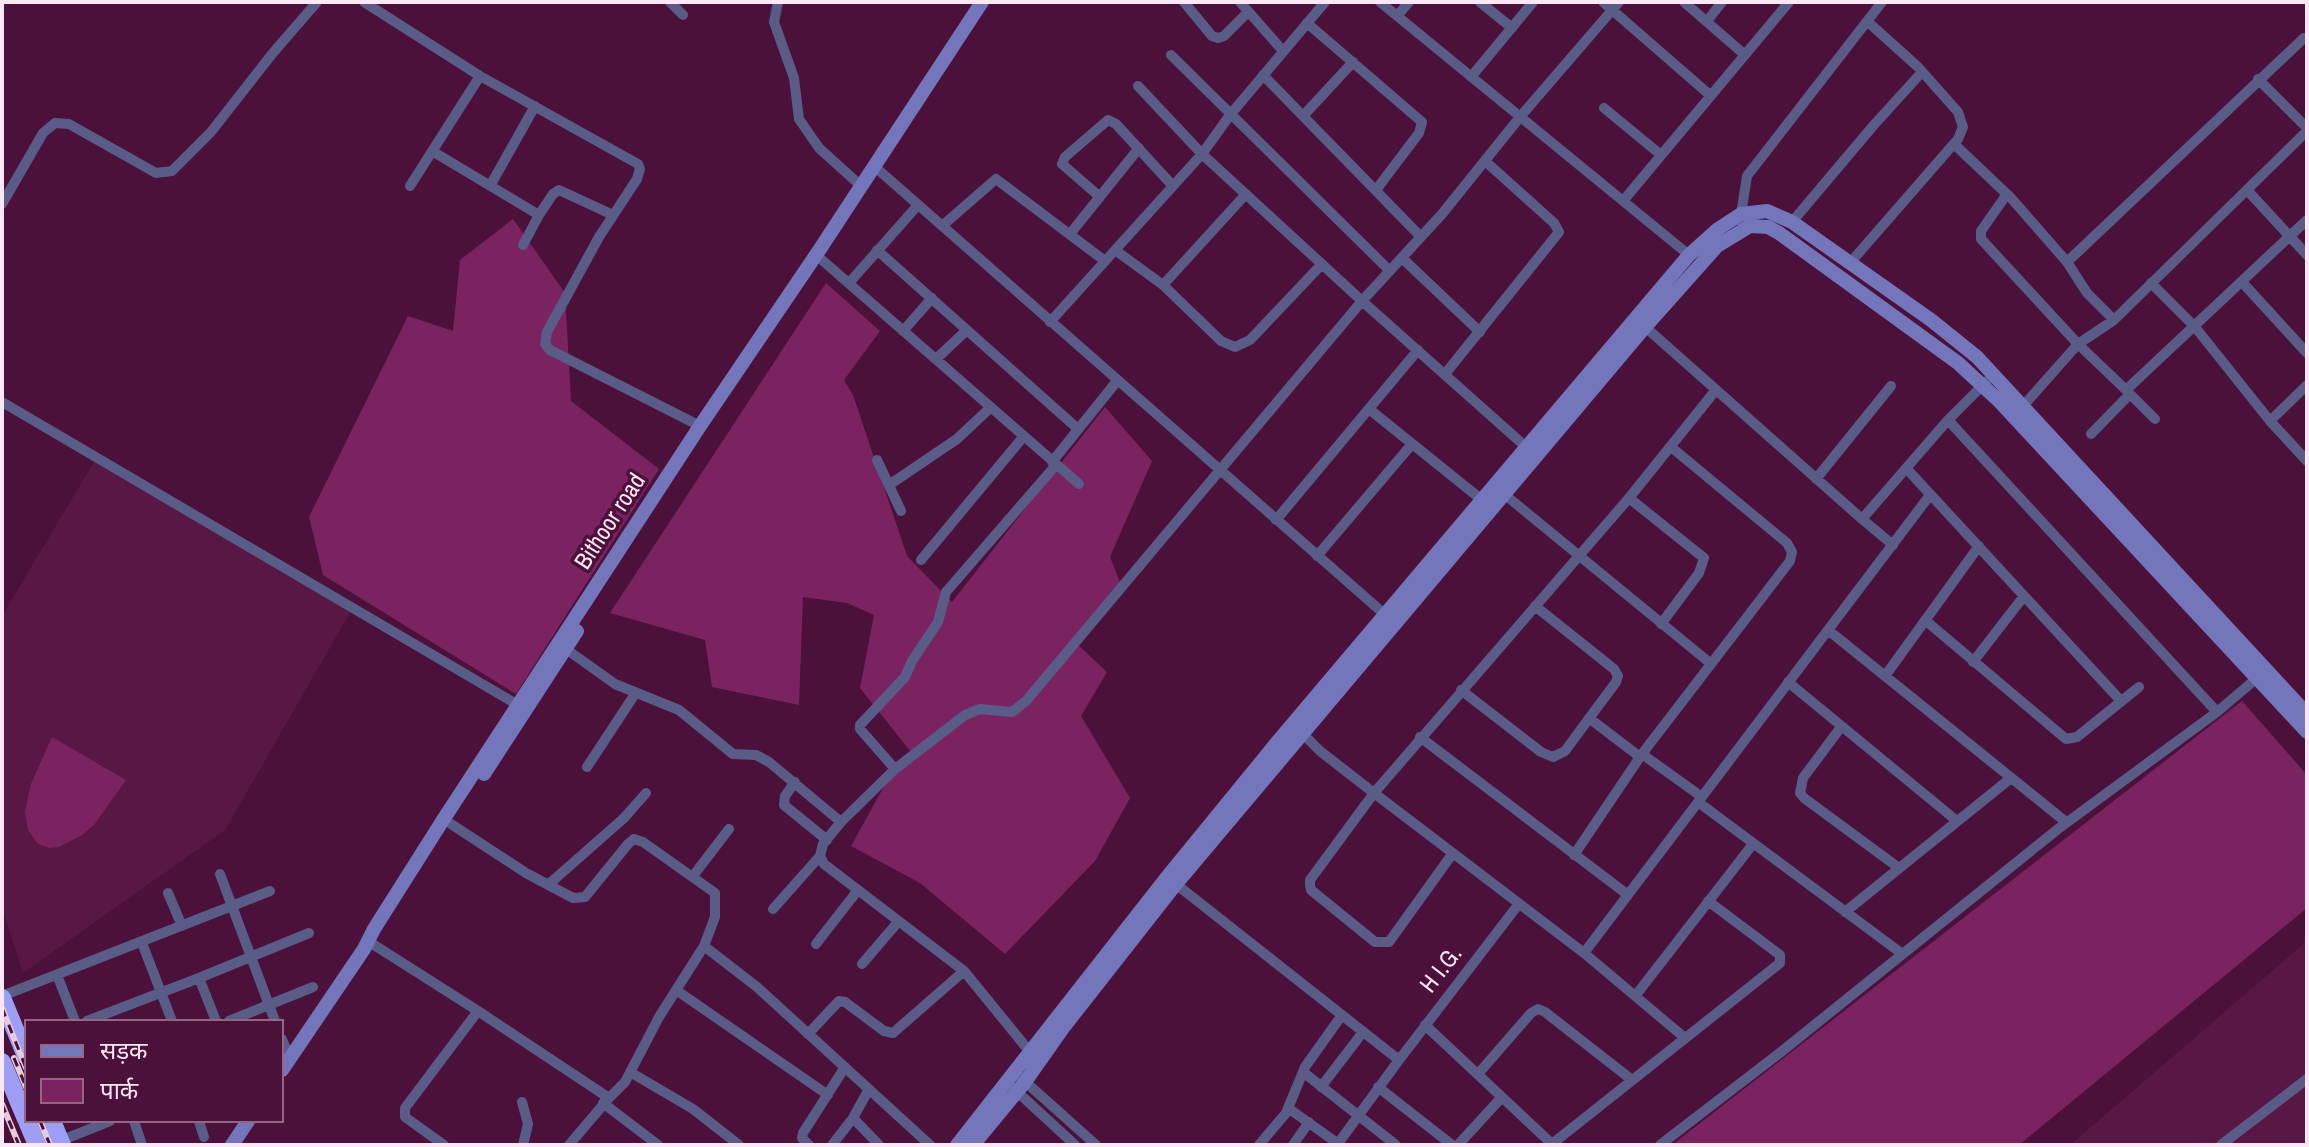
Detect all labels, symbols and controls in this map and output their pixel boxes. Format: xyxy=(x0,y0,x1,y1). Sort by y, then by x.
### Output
street label: Bithoor road xyxy=(569,469,653,575)
street label: H I.G. xyxy=(1415,941,1469,999)
legend xyxy=(24,1019,284,1123)
text: सड़क xyxy=(100,1034,148,1066)
text: पार्क xyxy=(100,1074,138,1106)

